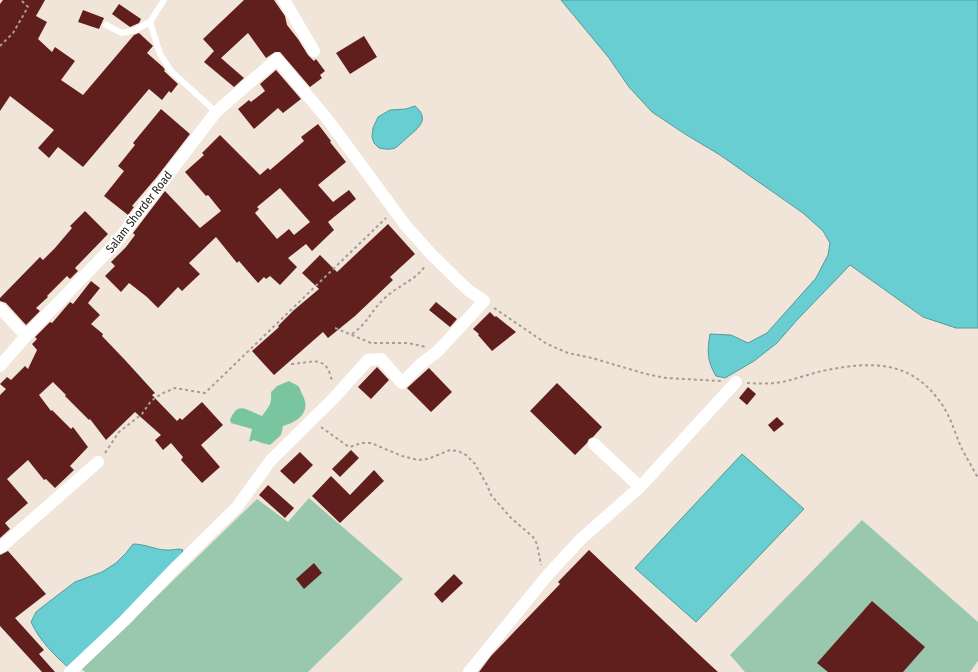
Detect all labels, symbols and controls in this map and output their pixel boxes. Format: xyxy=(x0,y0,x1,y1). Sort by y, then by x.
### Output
street label: Salam Shorder Road xyxy=(103,169,175,255)

